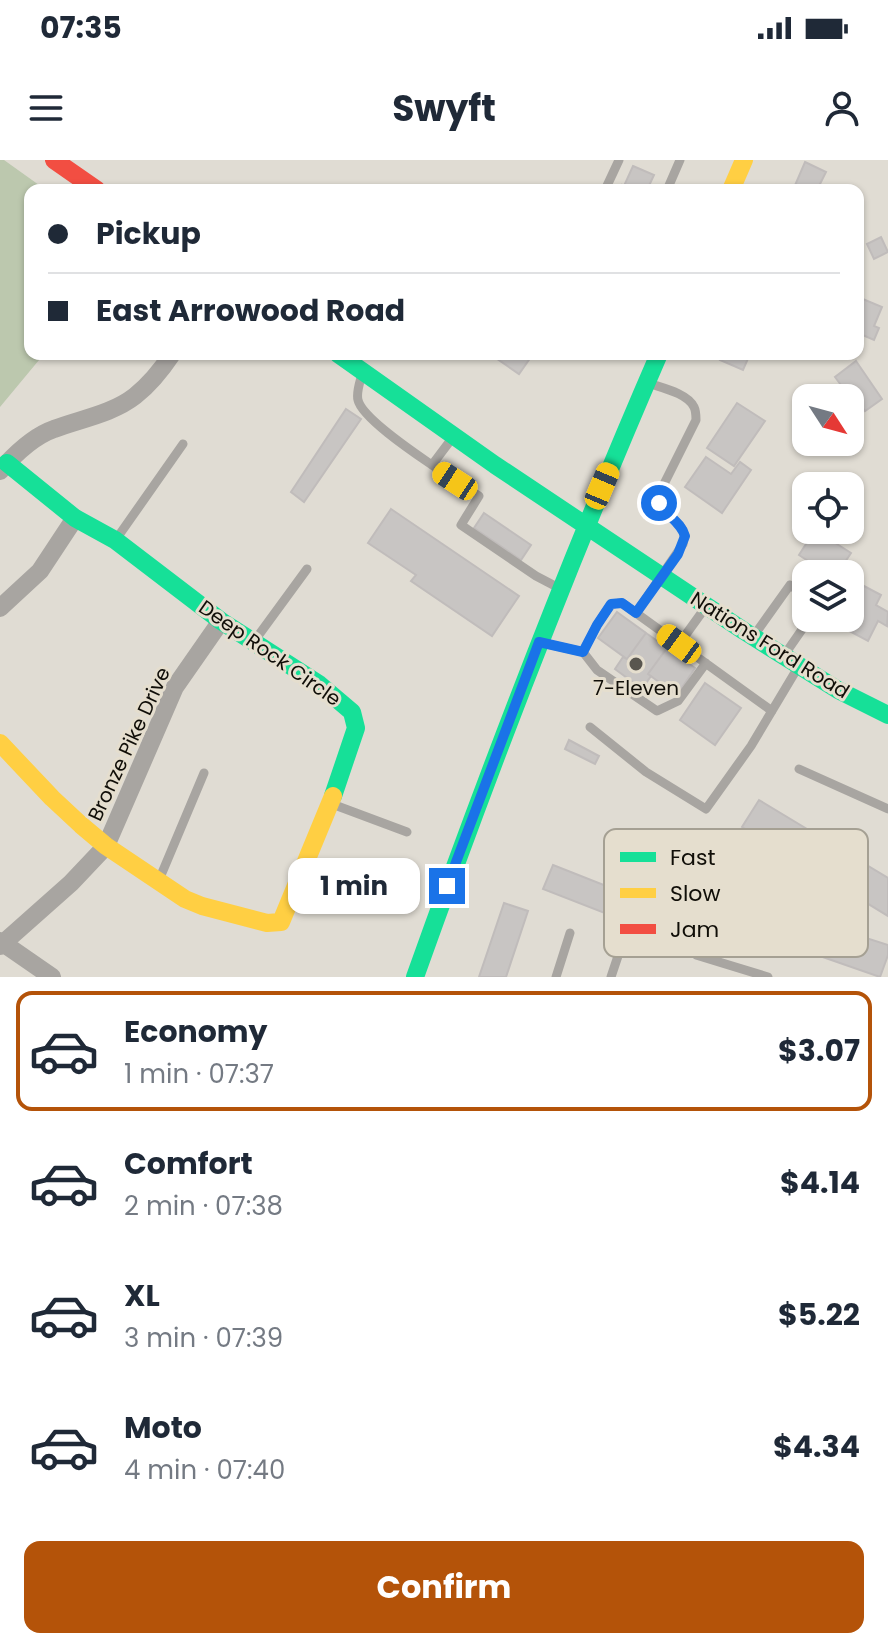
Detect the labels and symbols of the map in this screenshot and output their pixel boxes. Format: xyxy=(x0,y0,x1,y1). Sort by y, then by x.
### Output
north arrow xyxy=(792,384,864,456)
car xyxy=(428,458,482,504)
car xyxy=(582,459,622,513)
route start xyxy=(641,485,677,521)
street label: Nations Ford Road xyxy=(685,585,855,705)
street label: Deep Rock Circle xyxy=(193,593,347,713)
car xyxy=(653,620,705,668)
marker: 7-Eleven xyxy=(627,655,645,673)
street label: Bronze Pike Drive xyxy=(81,662,177,826)
place label: 7-Eleven xyxy=(593,674,679,702)
legend xyxy=(604,829,868,957)
text: Fast xyxy=(670,842,715,873)
callout: 1 min xyxy=(287,858,419,914)
route end xyxy=(429,868,465,904)
text: Slow xyxy=(670,878,720,909)
text: Jam xyxy=(670,914,719,945)

